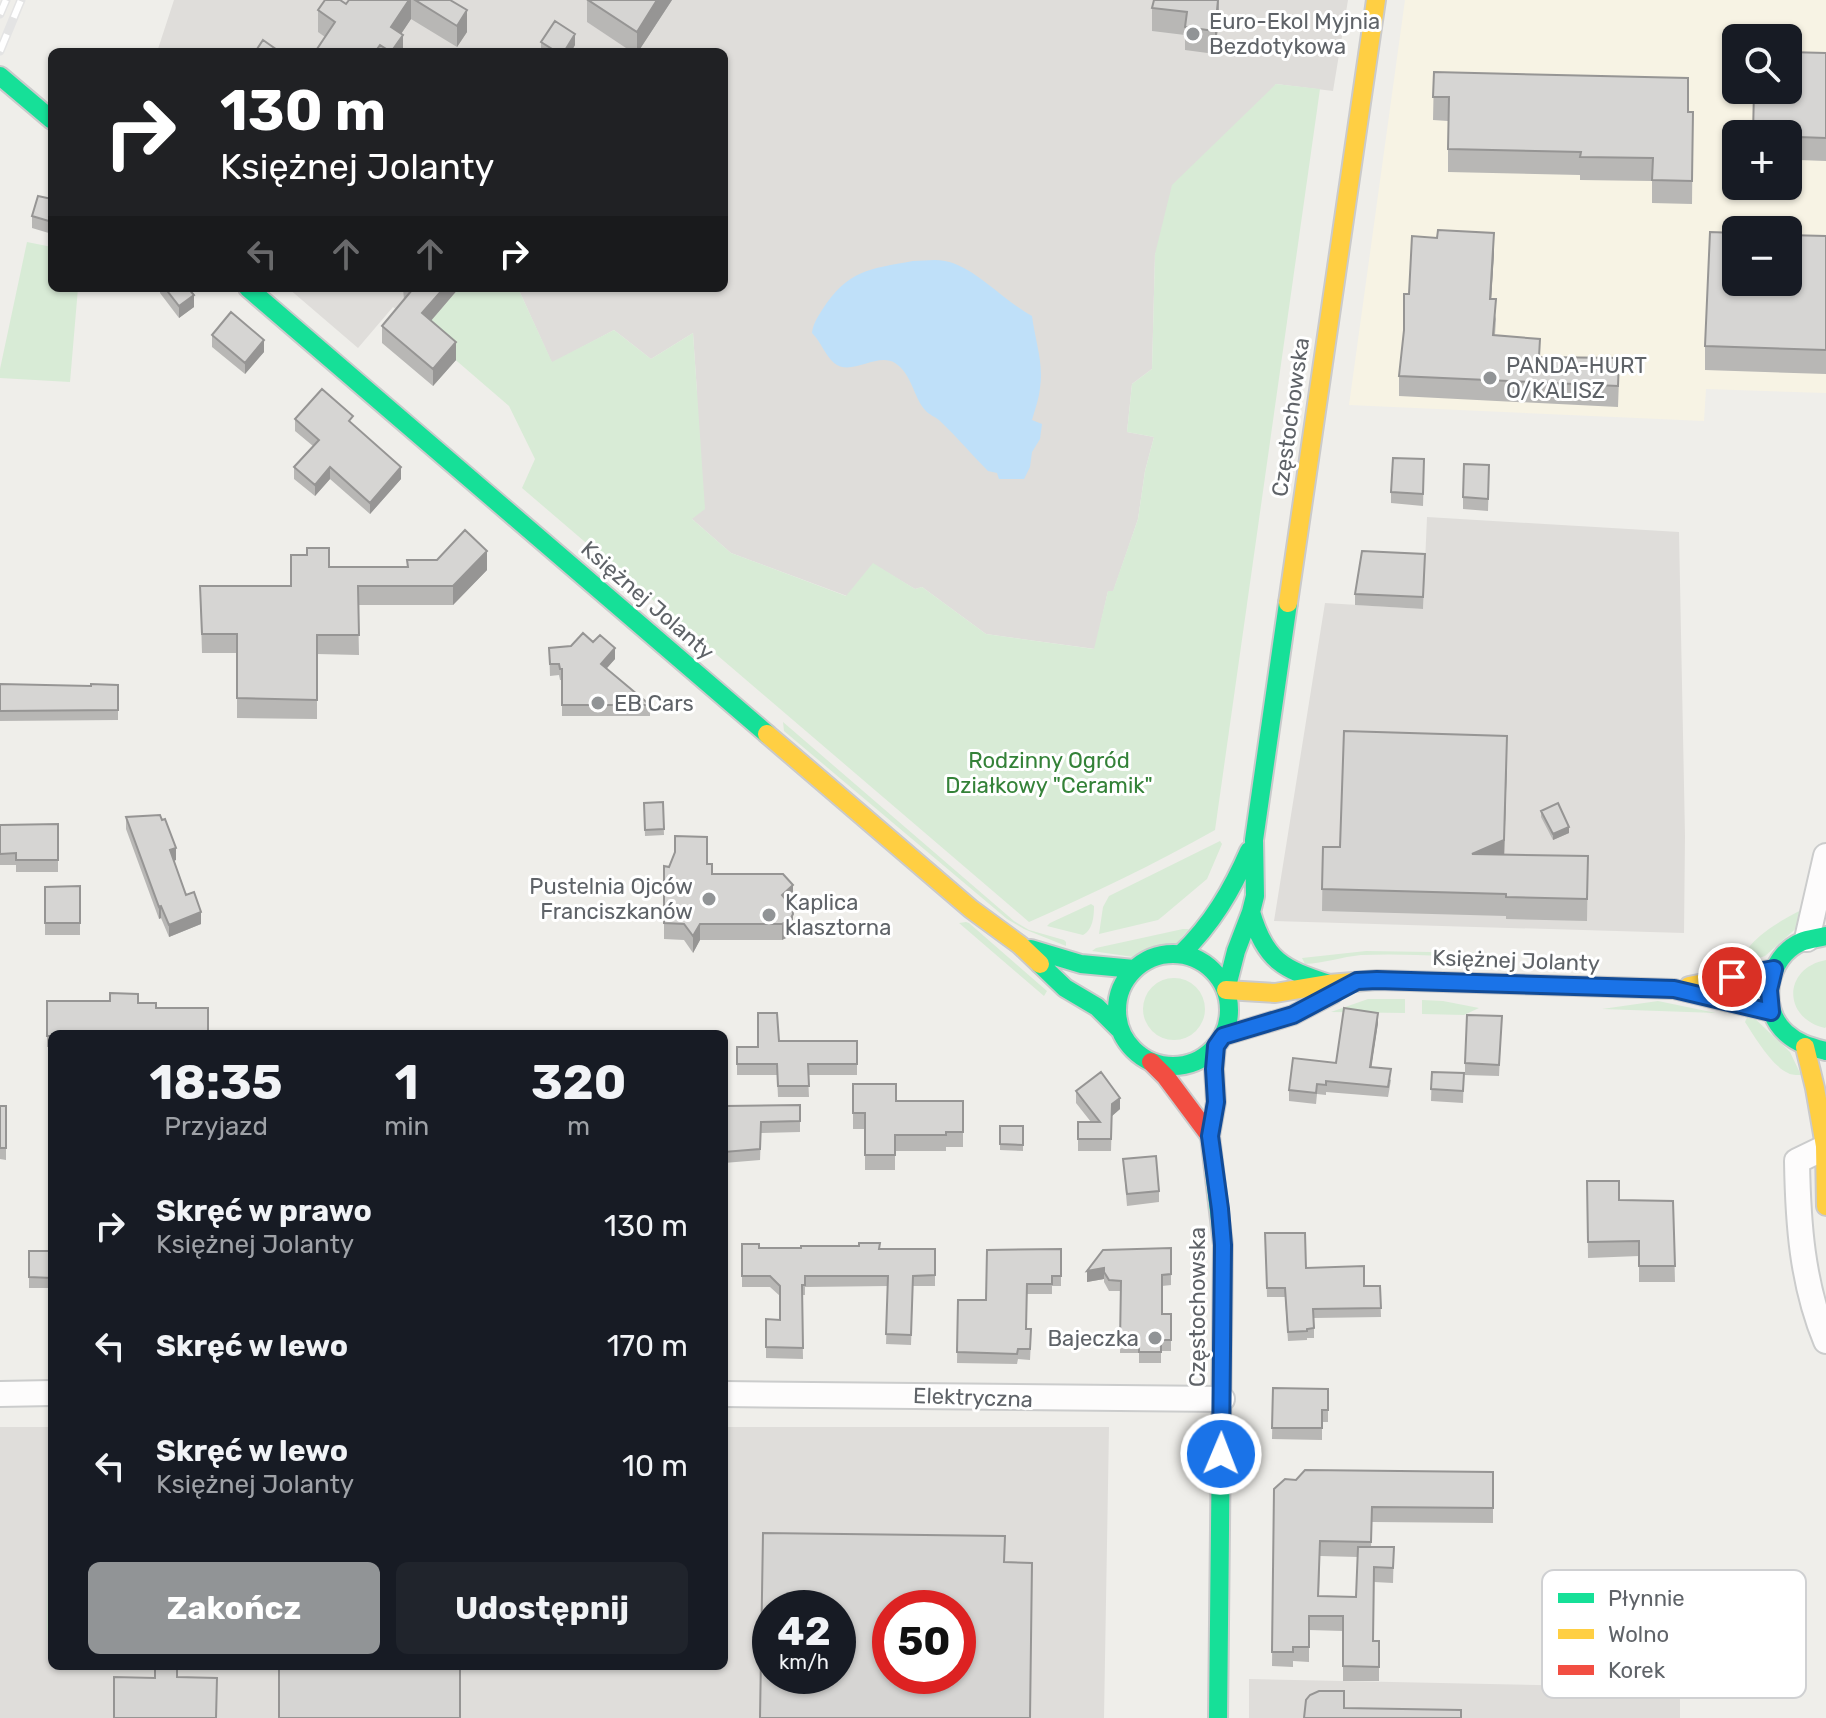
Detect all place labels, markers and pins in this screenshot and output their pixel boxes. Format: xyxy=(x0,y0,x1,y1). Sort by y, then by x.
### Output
place label: Euro-Ekol Myjnia Bezdotykowa xyxy=(1209,8,1380,60)
marker: Euro-Ekol Myjnia Bezdotykowa xyxy=(1184,25,1202,43)
place label: PANDA-HURT O/KALISZ xyxy=(1506,352,1647,404)
marker: PANDA-HURT O/KALISZ xyxy=(1481,369,1499,387)
place label: EB Cars xyxy=(614,690,694,717)
marker: EB Cars xyxy=(589,694,607,712)
place label: Pustelnia Ojców Franciszkanów xyxy=(529,873,693,925)
place label: Kaplica klasztorna xyxy=(785,889,891,941)
marker: Pustelnia Ojców Franciszkanów xyxy=(700,890,718,908)
marker: Kaplica klasztorna xyxy=(760,906,778,924)
pin xyxy=(1698,943,1766,1011)
place label: Bajeczka xyxy=(1047,1325,1139,1352)
marker: Bajeczka xyxy=(1146,1329,1164,1347)

